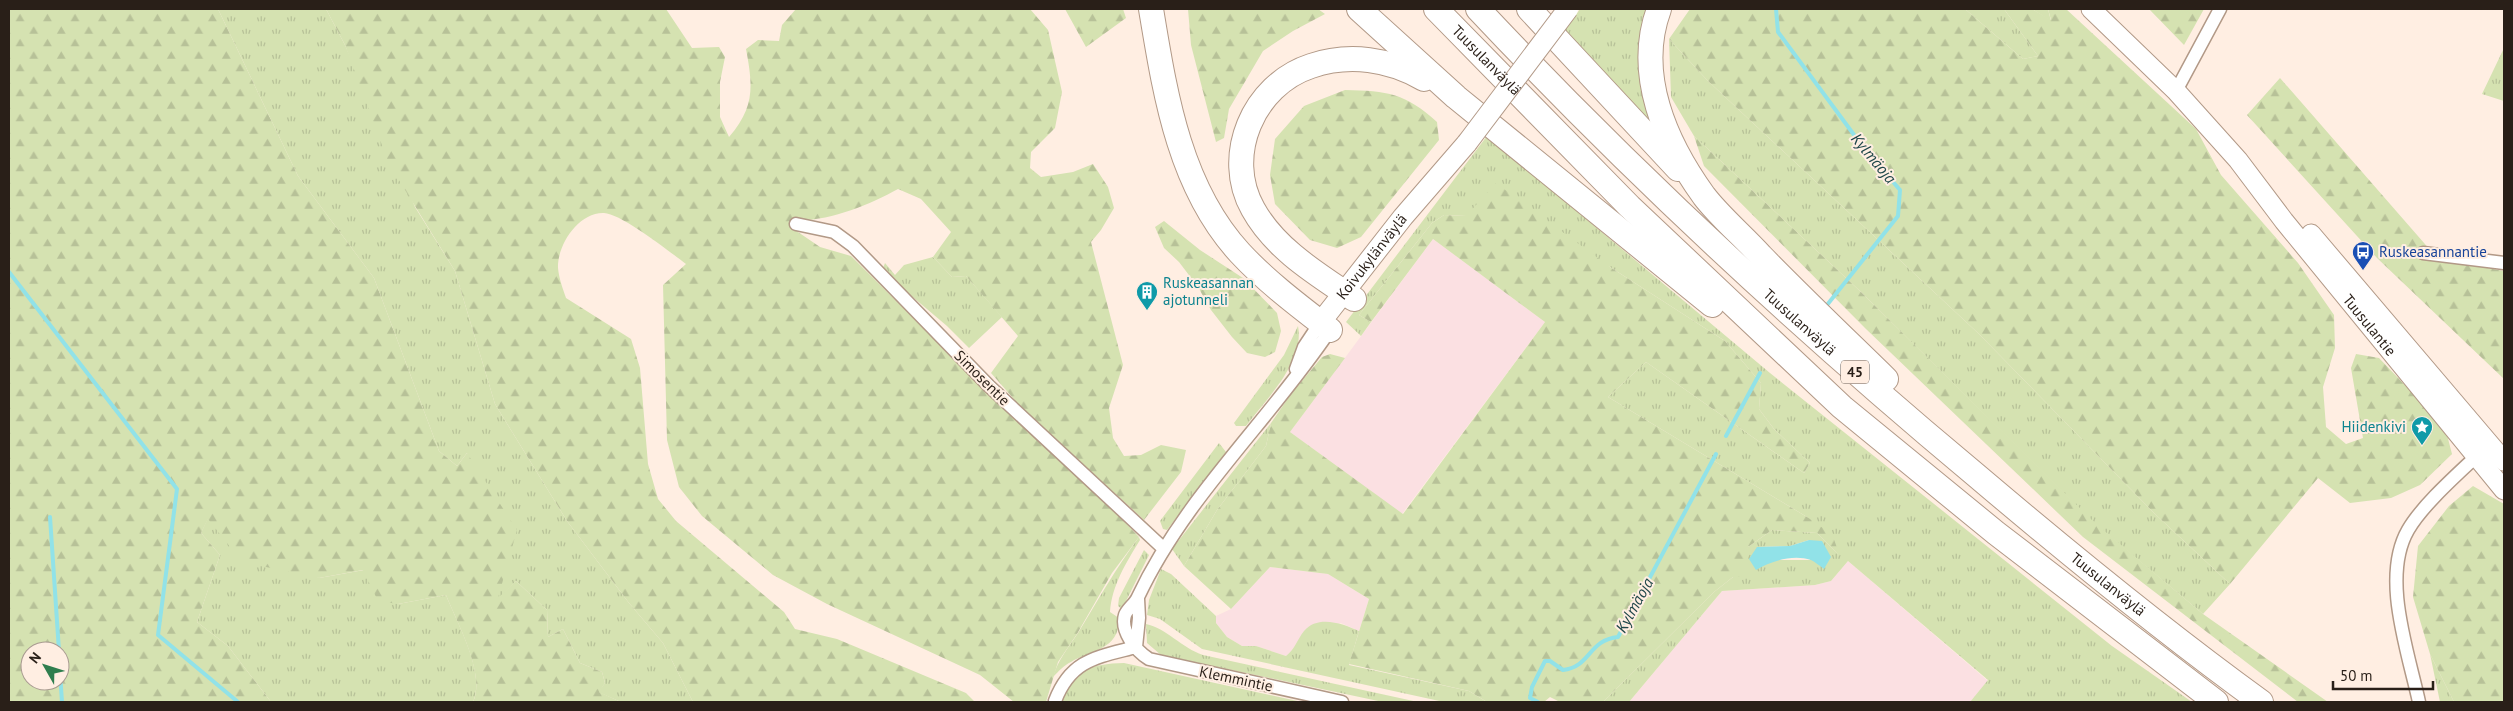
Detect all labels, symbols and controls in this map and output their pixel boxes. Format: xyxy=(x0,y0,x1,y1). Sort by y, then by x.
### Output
street label: Tuusulanväylä xyxy=(1448,21,1525,99)
water label: Kylmäoja xyxy=(1847,129,1901,187)
street label: Koivukylänväylä xyxy=(1332,210,1411,303)
bus stop icon: Ruskeasannantie xyxy=(2351,240,2375,271)
place label: Ruskeasannantie xyxy=(2379,242,2487,261)
place label: Ruskeasannan ajotunneli xyxy=(1163,273,1254,309)
building icon: Ruskeasannan ajotunneli xyxy=(1135,280,1159,311)
street label: Tuusulanväylä xyxy=(1760,284,1840,359)
street label: Tuusulantie xyxy=(2339,290,2401,360)
street label: Simosentie xyxy=(951,346,1014,409)
road number: 45 xyxy=(1841,361,1869,384)
place icon: Hiidenkivi xyxy=(2410,415,2434,446)
place label: Hiidenkivi xyxy=(2342,417,2406,436)
street label: Tuusulanväylä xyxy=(2067,548,2150,620)
water label: Kylmäoja xyxy=(1611,574,1657,636)
north arrow xyxy=(20,641,70,691)
text: N xyxy=(25,649,45,667)
scale bar xyxy=(2333,658,2433,690)
street label: Klemmintie xyxy=(1198,661,1274,696)
text: 50 m xyxy=(2340,666,2373,685)

